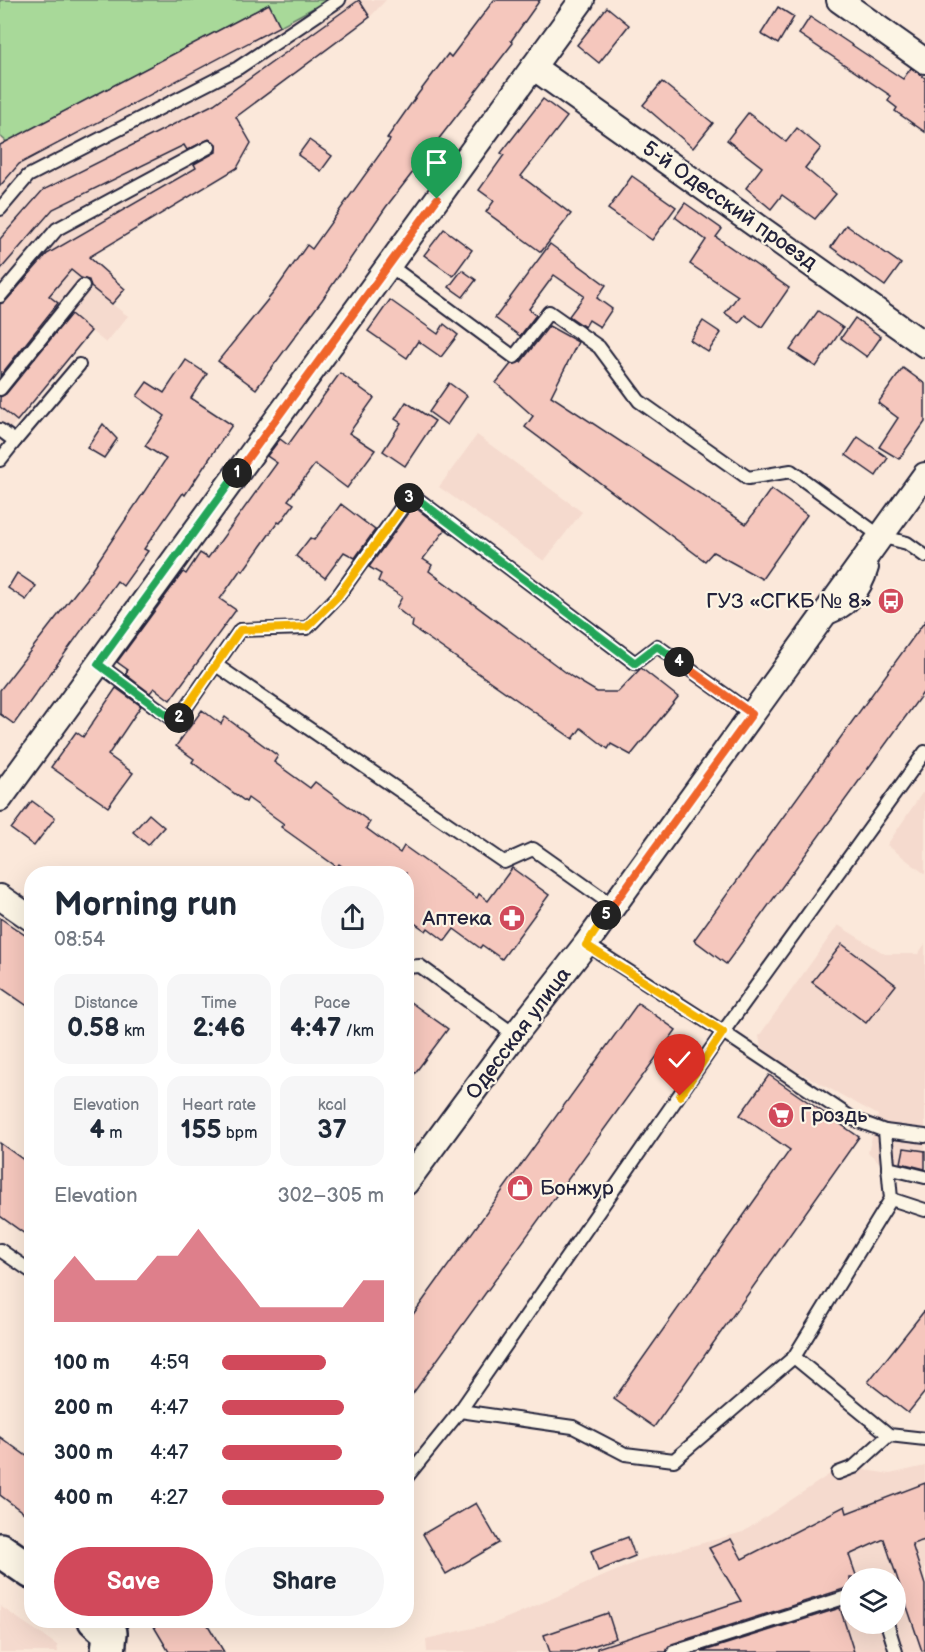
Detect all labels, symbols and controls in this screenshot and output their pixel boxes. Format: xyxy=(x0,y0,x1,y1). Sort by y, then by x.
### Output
street label: 5-й Одесский проезд xyxy=(637,136,822,275)
pin xyxy=(411,137,462,199)
icon: arrive xyxy=(420,146,453,179)
pin: 1 xyxy=(222,458,252,488)
text: 1 xyxy=(234,463,240,482)
pin: 3 xyxy=(394,483,424,513)
text: 3 xyxy=(404,488,414,507)
bus stop icon: ГУЗ «СГКБ № 8» xyxy=(876,586,906,616)
place label: ГУЗ «СГКБ № 8» xyxy=(706,589,872,614)
pin: 4 xyxy=(664,647,694,677)
text: 4 xyxy=(674,652,684,671)
pin: 2 xyxy=(164,703,194,733)
text: 2 xyxy=(174,708,184,727)
text: Morning run xyxy=(54,885,237,925)
button: share xyxy=(321,886,384,949)
pin: 5 xyxy=(591,900,621,930)
pharmacy icon: Аптека xyxy=(497,903,527,933)
text: 5 xyxy=(601,905,611,924)
place label: Аптека xyxy=(421,906,493,931)
text: 08:54 xyxy=(54,928,105,952)
street label: Одесская улица xyxy=(461,962,577,1104)
text: Distance xyxy=(74,994,138,1013)
text: Time xyxy=(201,994,237,1013)
text: Pace xyxy=(314,994,350,1013)
text: 0.58 xyxy=(67,1013,120,1044)
text: 2:46 xyxy=(193,1013,245,1044)
text: 4:47 xyxy=(290,1013,341,1044)
text: km xyxy=(120,1022,145,1041)
text: /km xyxy=(341,1022,374,1041)
pin xyxy=(654,1034,705,1096)
icon: check xyxy=(663,1043,696,1076)
text: Elevation xyxy=(73,1096,139,1115)
text: Heart rate xyxy=(182,1096,256,1115)
text: kcal xyxy=(318,1096,346,1115)
supermarket icon: Гроздь xyxy=(766,1100,796,1130)
place label: Гроздь xyxy=(800,1103,868,1128)
text: 4 xyxy=(90,1115,105,1146)
text: 155 xyxy=(181,1115,222,1146)
text: 37 xyxy=(317,1115,347,1146)
text: m xyxy=(105,1124,122,1143)
text: bpm xyxy=(222,1124,257,1143)
shop icon: Бонжур xyxy=(505,1173,535,1203)
place label: Бонжур xyxy=(540,1176,614,1201)
text: Elevation xyxy=(54,1184,137,1208)
text: 302–305 m xyxy=(278,1184,384,1208)
text: 100 m xyxy=(54,1351,110,1375)
text: 4:59 xyxy=(150,1351,189,1375)
text: 200 m xyxy=(54,1396,113,1420)
text: 4:47 xyxy=(150,1396,188,1420)
text: 300 m xyxy=(54,1441,113,1465)
text: 4:47 xyxy=(150,1441,188,1465)
text: 400 m xyxy=(54,1486,113,1510)
text: 4:27 xyxy=(150,1486,188,1510)
button: Save xyxy=(54,1547,213,1616)
button: Share xyxy=(225,1547,384,1616)
map controls xyxy=(840,1568,906,1634)
button: layers xyxy=(840,1568,906,1634)

